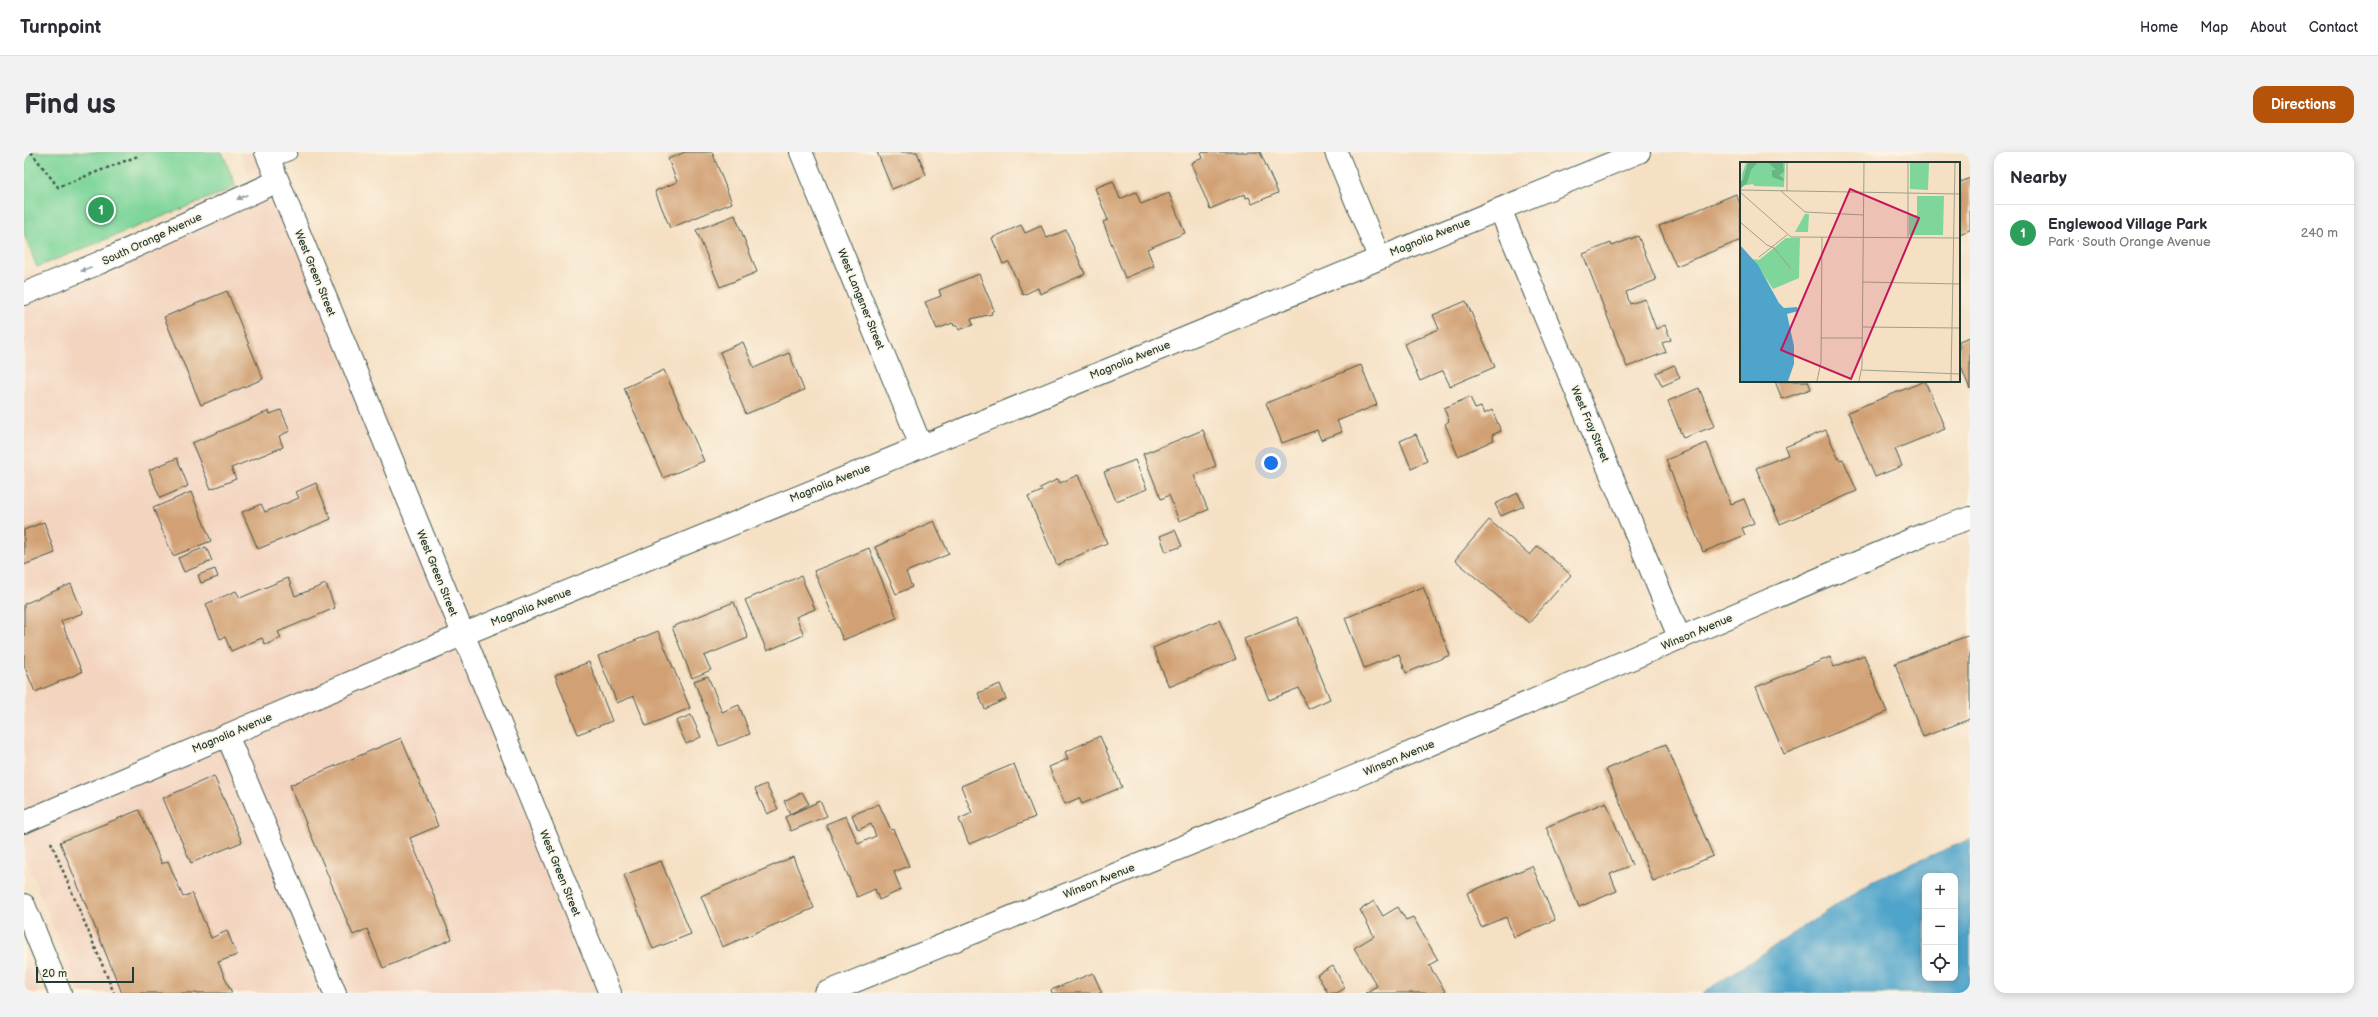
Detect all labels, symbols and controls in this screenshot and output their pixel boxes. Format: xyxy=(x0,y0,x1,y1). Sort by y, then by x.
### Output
text: Turnpoint xyxy=(20,16,101,39)
text: Home xyxy=(2140,19,2178,36)
text: Map xyxy=(2200,19,2228,36)
text: About xyxy=(2250,19,2287,36)
text: Contact xyxy=(2309,19,2358,36)
button: Directions xyxy=(2253,86,2354,123)
text: Find us xyxy=(24,88,116,121)
inset map xyxy=(1740,162,1960,382)
text: Nearby xyxy=(2010,168,2067,188)
one-way arrow xyxy=(237,194,248,200)
pin: 1 xyxy=(88,195,114,225)
street label: South Orange Avenue xyxy=(100,210,204,268)
street label: Magnolia Avenue xyxy=(1388,215,1473,259)
text: Englewood Village Park xyxy=(2048,215,2207,234)
text: 1 xyxy=(2020,225,2026,241)
text: 240 m xyxy=(2301,225,2338,241)
street label: West Green Street xyxy=(292,228,338,319)
text: Park · South Orange Avenue xyxy=(2048,234,2211,250)
street label: West Langsner Street xyxy=(835,247,887,352)
one-way arrow xyxy=(80,265,92,272)
street label: Magnolia Avenue xyxy=(1088,338,1173,382)
street label: West Fray Street xyxy=(1568,384,1612,465)
your location xyxy=(1261,453,1281,473)
street label: Magnolia Avenue xyxy=(788,461,873,505)
street label: West Green Street xyxy=(414,528,460,619)
street label: Magnolia Avenue xyxy=(489,585,574,629)
street label: Winson Avenue xyxy=(1659,611,1735,653)
street label: Magnolia Avenue xyxy=(190,710,274,756)
street label: Winson Avenue xyxy=(1361,737,1437,779)
street label: West Green Street xyxy=(537,828,583,919)
street label: Winson Avenue xyxy=(1061,861,1137,901)
map controls xyxy=(1922,873,1958,981)
button: + xyxy=(1922,873,1958,909)
button: − xyxy=(1922,909,1958,945)
button: locate xyxy=(1922,945,1958,981)
scale bar xyxy=(36,965,134,984)
text: 20 m xyxy=(42,967,67,980)

